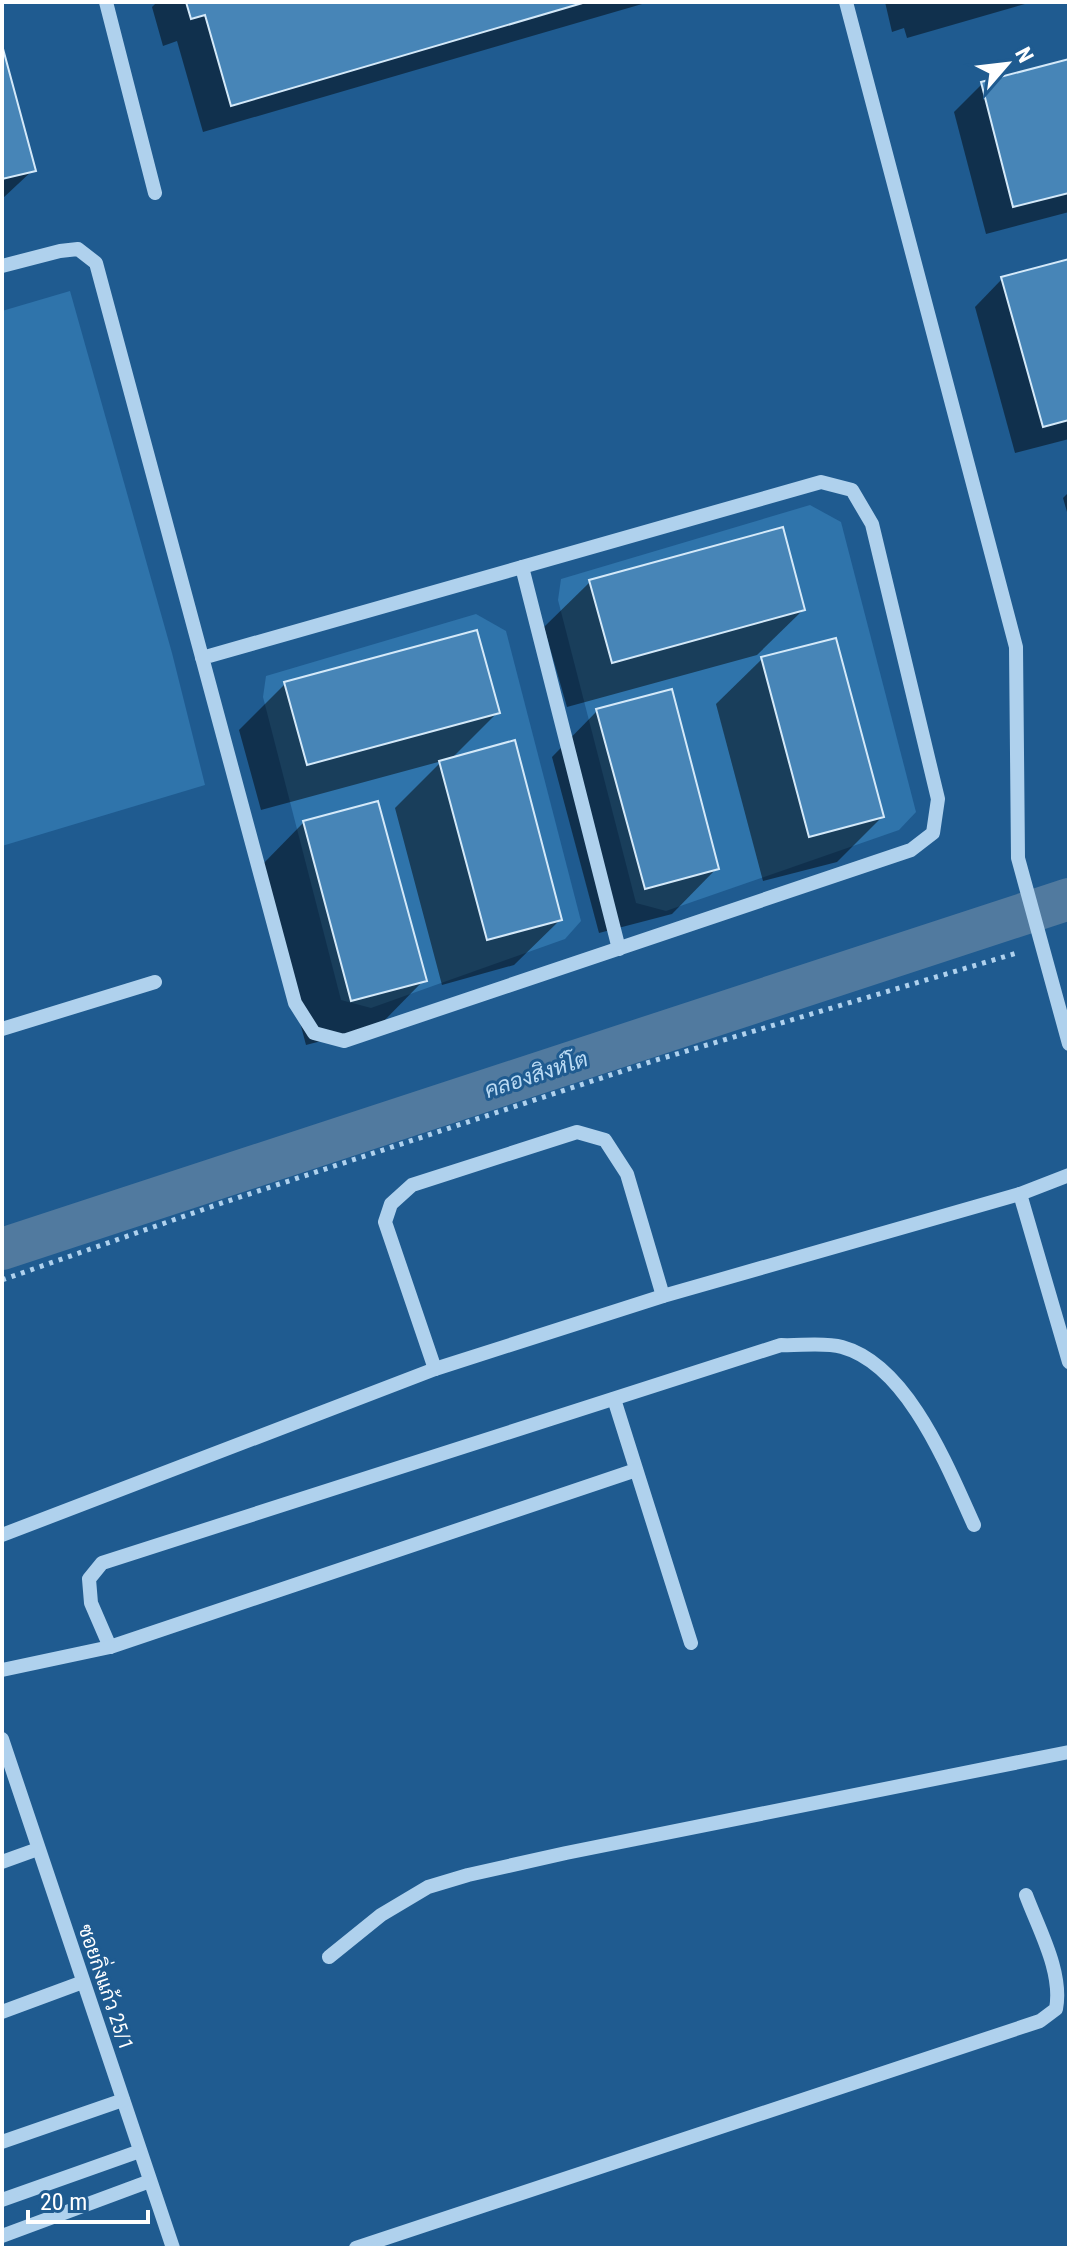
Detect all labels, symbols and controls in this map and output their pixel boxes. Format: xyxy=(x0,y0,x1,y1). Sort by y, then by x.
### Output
north arrow xyxy=(967,24,1047,104)
text: N xyxy=(1010,43,1038,67)
water label: คลองสิงห์โต xyxy=(481,1044,591,1103)
street label: ซอยกิ่งแก้ว 25/1 xyxy=(73,1920,143,2053)
scale bar xyxy=(28,2174,148,2224)
text: 20 m xyxy=(40,2188,87,2216)

